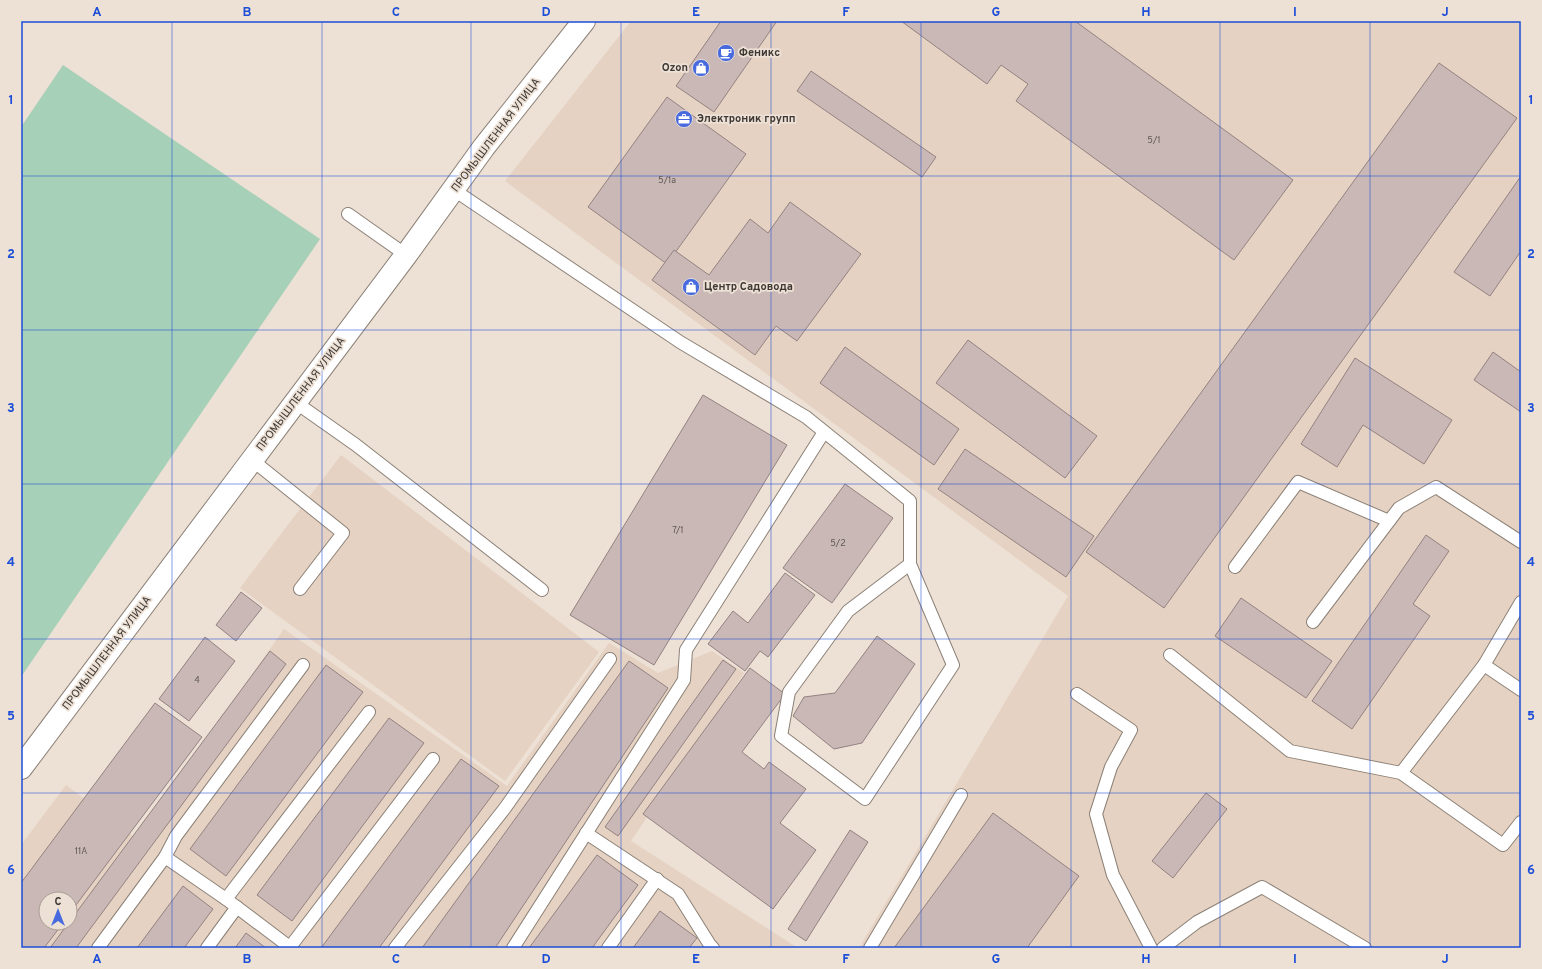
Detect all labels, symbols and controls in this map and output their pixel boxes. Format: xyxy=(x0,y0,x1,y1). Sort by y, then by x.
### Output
text: A xyxy=(92,5,102,21)
text: B xyxy=(243,5,252,21)
text: C xyxy=(392,5,400,21)
text: D xyxy=(541,5,551,21)
text: E xyxy=(692,5,700,21)
text: F xyxy=(842,5,850,21)
text: G xyxy=(992,5,1001,21)
text: H xyxy=(1141,5,1151,21)
text: I xyxy=(1293,5,1297,21)
text: J xyxy=(1441,5,1449,21)
cafe icon: Феникс xyxy=(716,43,736,63)
place label: Феникс xyxy=(739,46,780,60)
shop icon: Ozon xyxy=(691,58,711,78)
place label: Ozon xyxy=(662,61,688,75)
street label: ПРОМЫШЛЕННАЯ УЛИЦА xyxy=(449,75,543,195)
text: 1 xyxy=(8,93,14,109)
text: 1 xyxy=(1528,93,1534,109)
office icon: Электроник групп xyxy=(674,109,694,129)
place label: Электроник групп xyxy=(697,112,796,126)
house number: 5/1 xyxy=(1147,135,1161,146)
house number: 5/1а xyxy=(658,175,676,186)
text: 2 xyxy=(7,247,15,263)
text: 2 xyxy=(1527,247,1535,263)
shop icon: Центр Садовода xyxy=(681,277,701,297)
place label: Центр Садовода xyxy=(704,280,793,294)
street label: ПРОМЫШЛЕННАЯ УЛИЦА xyxy=(254,334,348,454)
text: 3 xyxy=(7,401,15,417)
text: 3 xyxy=(1527,401,1535,417)
house number: 7/1 xyxy=(672,525,684,536)
house number: 5/2 xyxy=(830,538,846,549)
text: 4 xyxy=(7,555,15,571)
text: 4 xyxy=(1527,555,1535,571)
street label: ПРОМЫШЛЕННАЯ УЛИЦА xyxy=(60,593,154,713)
house number: 4 xyxy=(194,675,200,686)
text: 5 xyxy=(7,709,15,725)
text: 5 xyxy=(1527,709,1535,725)
house number: 11А xyxy=(75,846,87,857)
text: 6 xyxy=(7,863,15,879)
text: 6 xyxy=(1527,863,1535,879)
north arrow xyxy=(38,891,78,931)
text: С xyxy=(54,895,62,909)
text: A xyxy=(92,952,102,968)
text: B xyxy=(243,952,252,968)
text: C xyxy=(392,952,400,968)
text: D xyxy=(541,952,551,968)
text: E xyxy=(692,952,700,968)
text: F xyxy=(842,952,850,968)
text: G xyxy=(992,952,1001,968)
text: H xyxy=(1141,952,1151,968)
text: I xyxy=(1293,952,1297,968)
text: J xyxy=(1441,952,1449,968)

